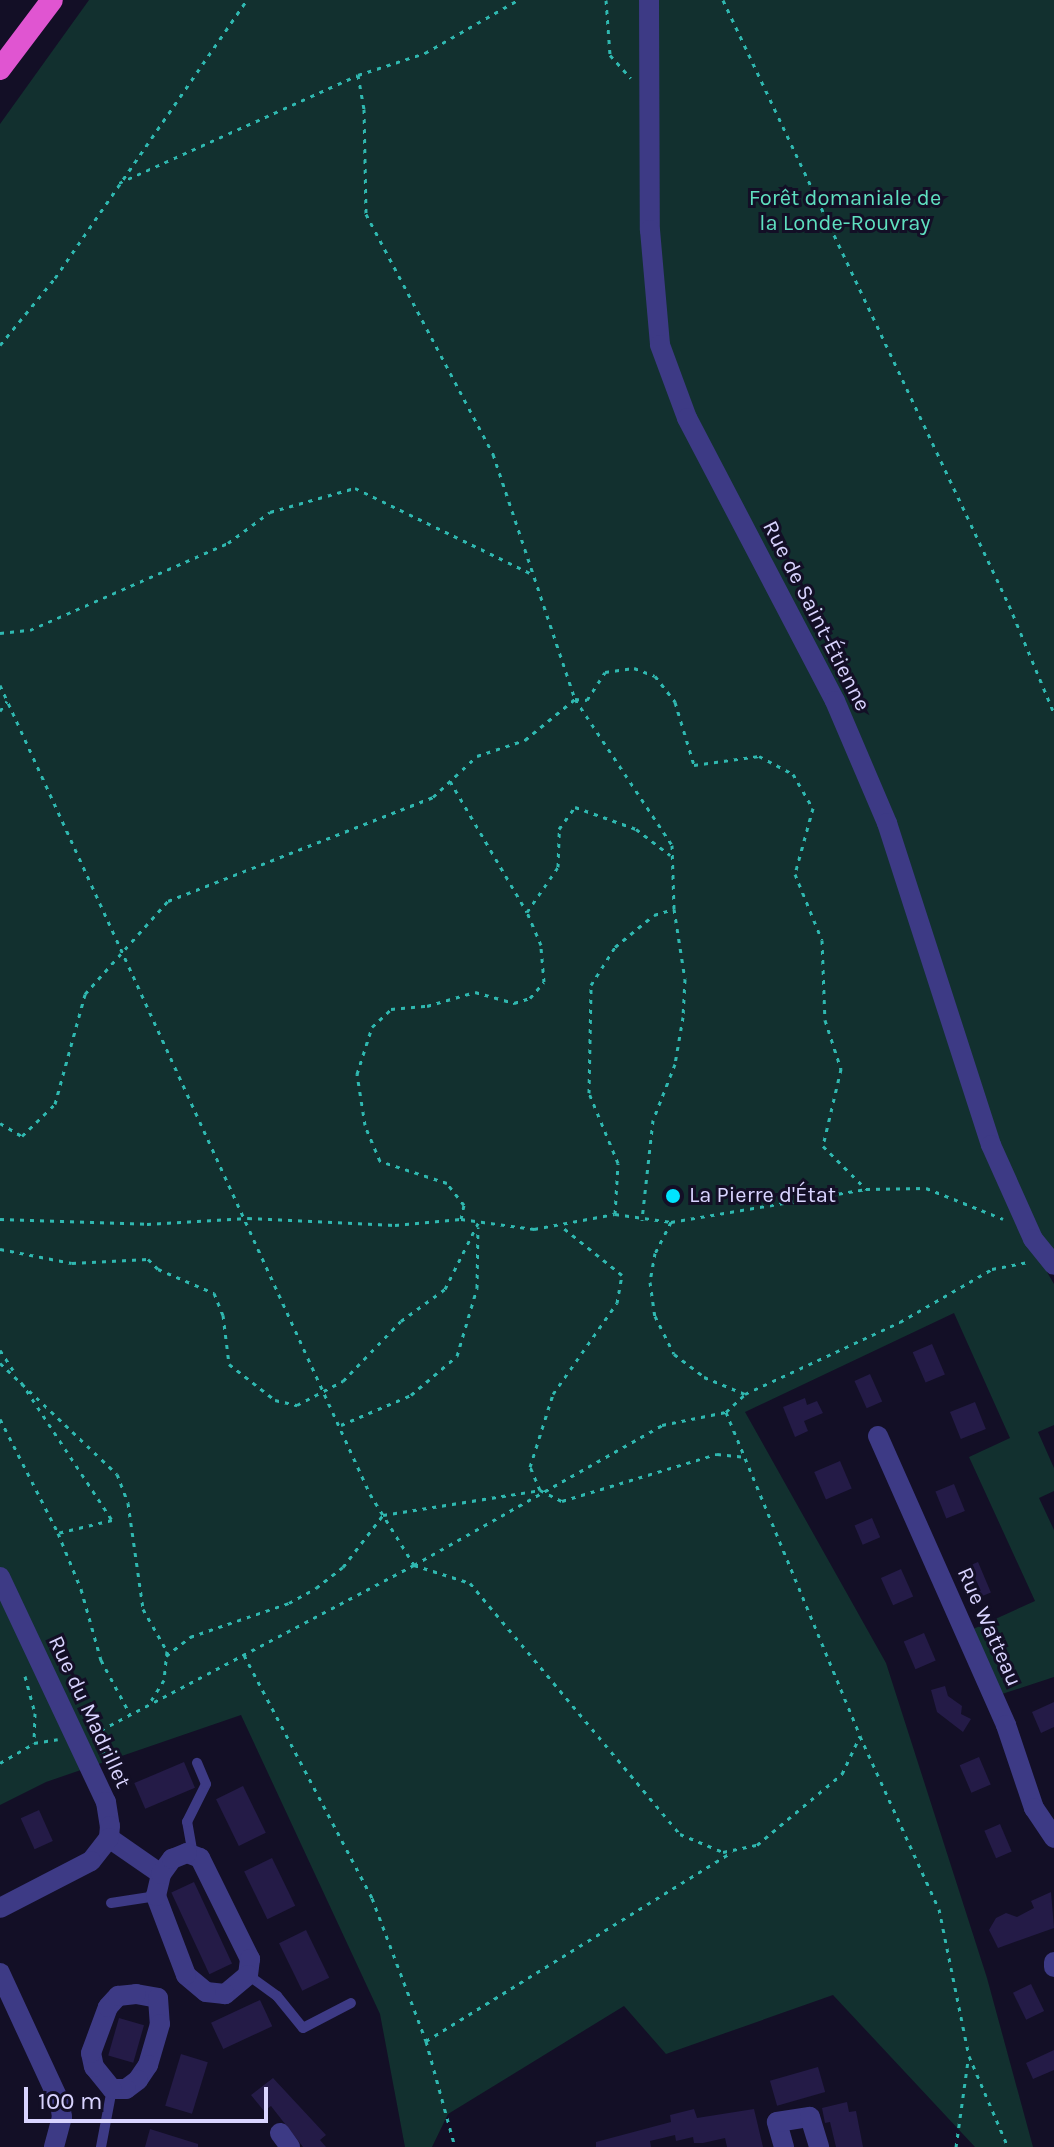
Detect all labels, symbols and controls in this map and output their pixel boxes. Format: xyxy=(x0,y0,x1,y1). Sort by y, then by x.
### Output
park label: Forêt domaniale de la Londe-Rouvray xyxy=(749,185,941,236)
street label: Rue de Saint-Étienne xyxy=(756,516,876,716)
place label: La Pierre d'État xyxy=(689,1183,836,1209)
marker: La Pierre d'État xyxy=(664,1187,682,1205)
street label: Rue Watteau xyxy=(951,1563,1027,1691)
street label: Rue du Madrillet xyxy=(42,1632,136,1792)
scale bar xyxy=(28,2071,272,2121)
text: 100 m xyxy=(38,2087,103,2115)

